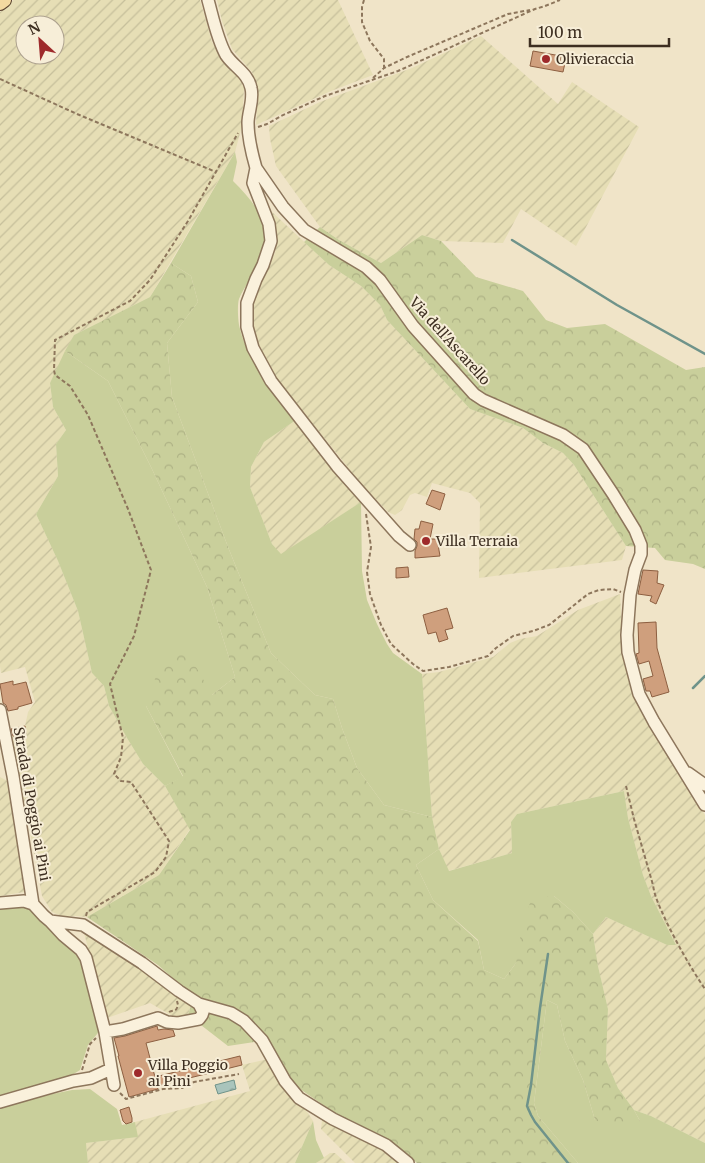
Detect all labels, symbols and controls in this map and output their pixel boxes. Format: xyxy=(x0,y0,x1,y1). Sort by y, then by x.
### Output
north arrow xyxy=(15,15,65,65)
scale bar xyxy=(530,15,669,47)
text: N xyxy=(25,18,43,39)
text: 100 m xyxy=(538,23,582,42)
place label: Olivieraccia xyxy=(556,50,635,68)
marker: Olivieraccia xyxy=(540,53,552,65)
street label: Via dell'Ascarello xyxy=(405,293,494,389)
place label: Villa Terraia xyxy=(435,532,518,550)
marker: Villa Terraia xyxy=(420,535,432,547)
street label: Strada di Poggio ai Pini xyxy=(10,726,54,883)
place label: Villa Poggio ai Pini xyxy=(147,1056,228,1090)
marker: Villa Poggio ai Pini xyxy=(132,1067,144,1079)

